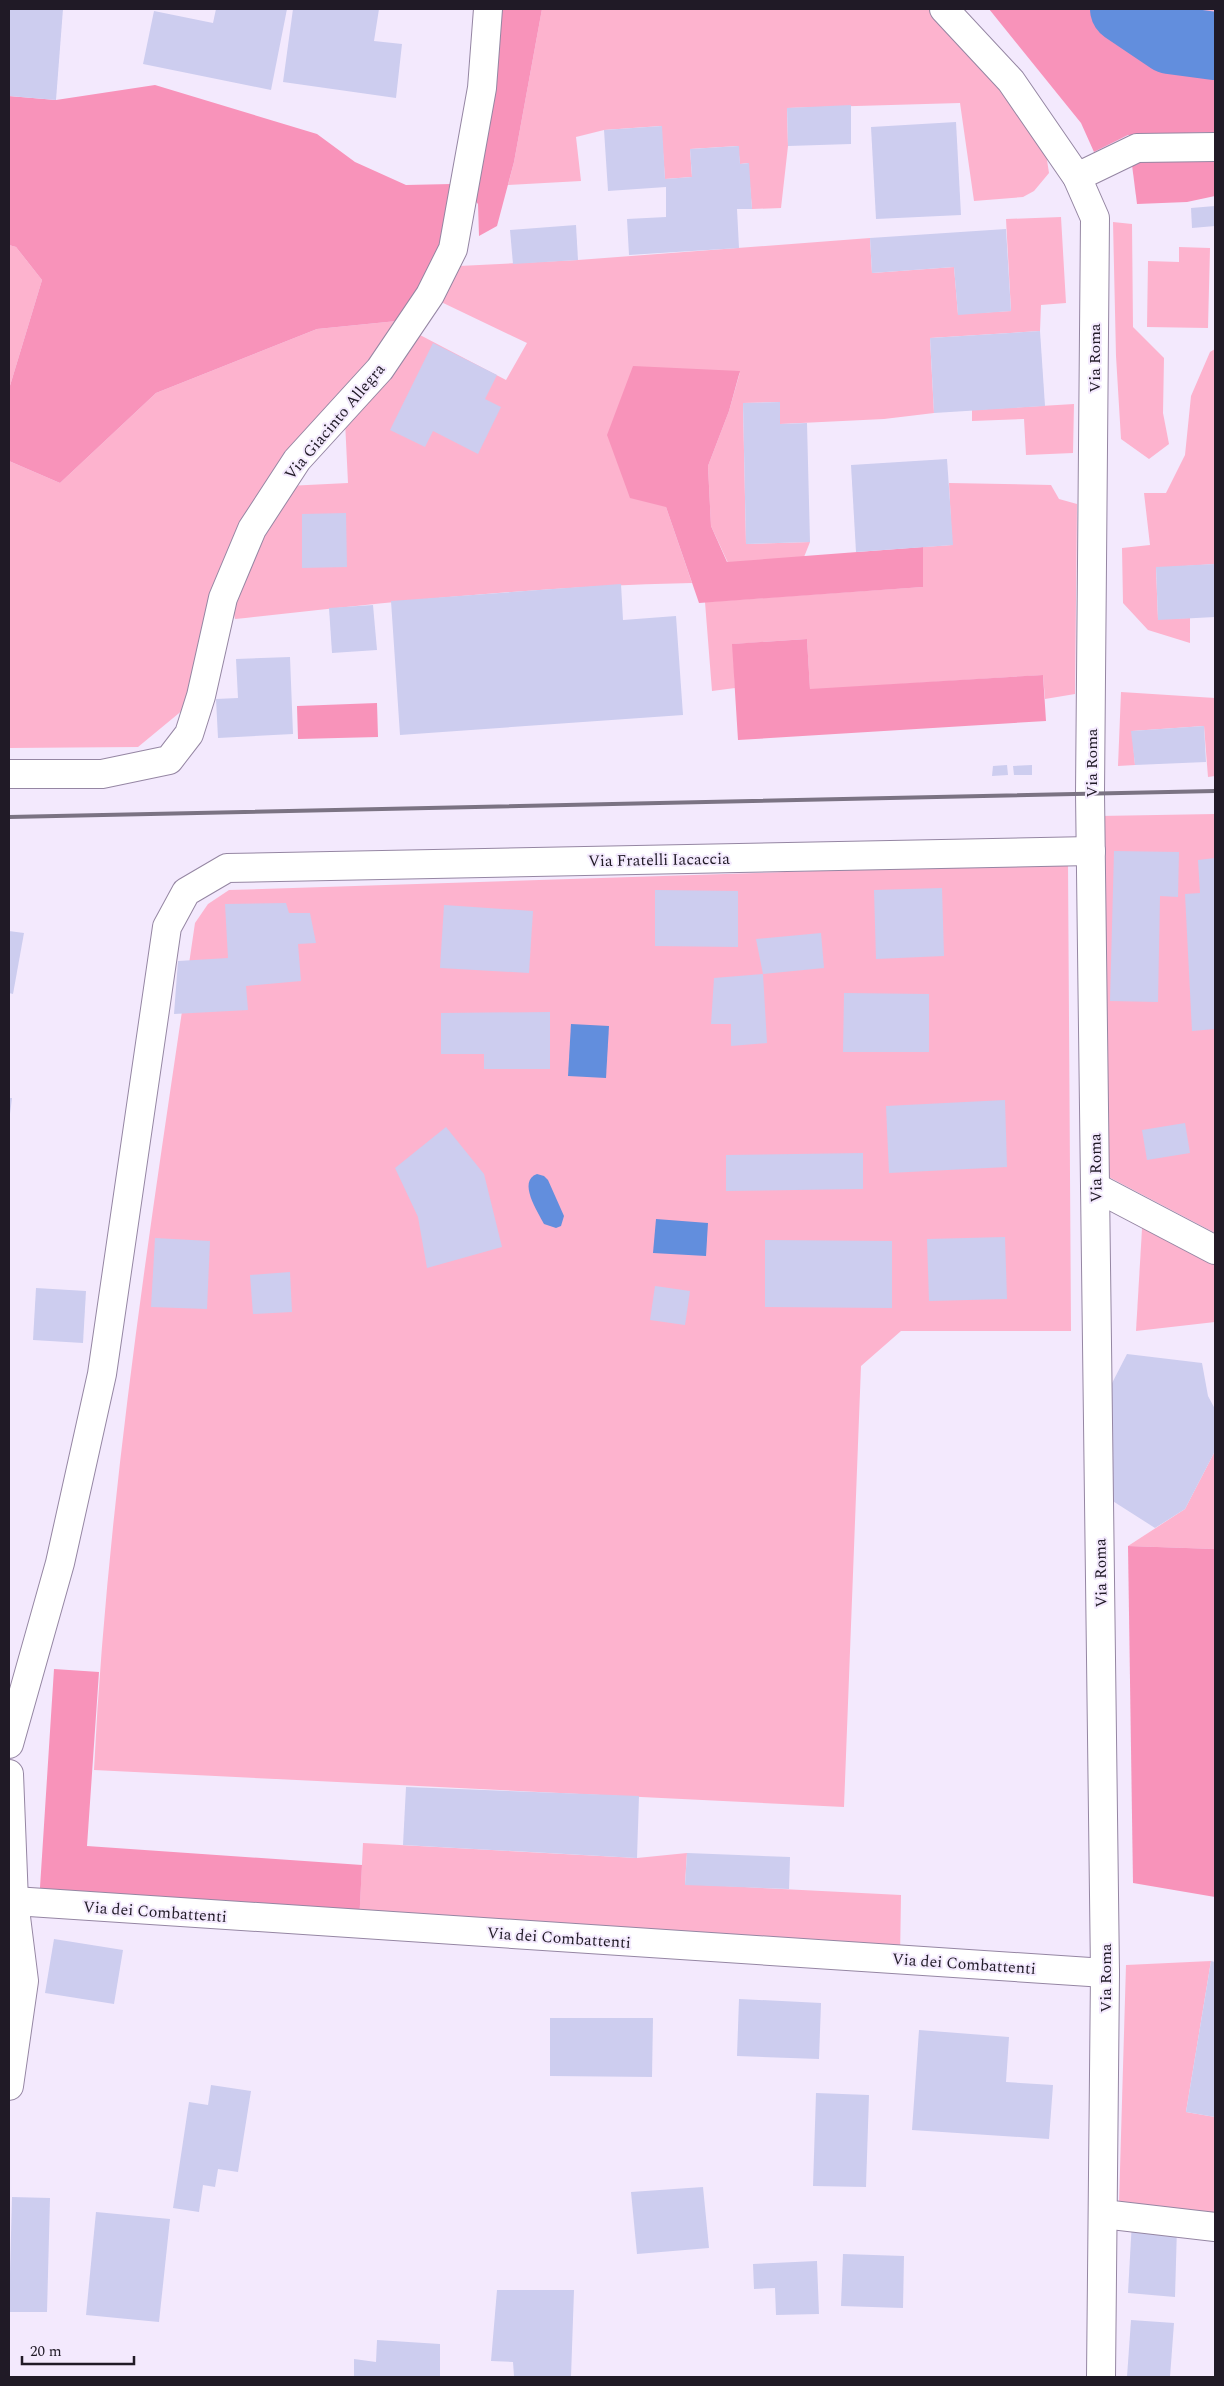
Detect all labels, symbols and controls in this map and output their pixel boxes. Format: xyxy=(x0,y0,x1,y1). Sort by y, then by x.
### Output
street label: Via Roma xyxy=(1083,323,1107,393)
street label: Via Giacinto Allegra xyxy=(279,358,391,485)
street label: Via Roma xyxy=(1080,728,1104,798)
street label: Via Fratelli Iacaccia xyxy=(588,847,730,873)
street label: Via Roma xyxy=(1083,1133,1109,1203)
street label: Via Roma xyxy=(1088,1538,1114,1608)
street label: Via dei Combattenti xyxy=(82,1895,228,1929)
street label: Via dei Combattenti xyxy=(486,1921,632,1955)
street label: Via Roma xyxy=(1094,1943,1118,2013)
street label: Via dei Combattenti xyxy=(891,1947,1037,1981)
scale bar xyxy=(22,2334,135,2366)
text: 20 m xyxy=(30,2340,62,2363)

